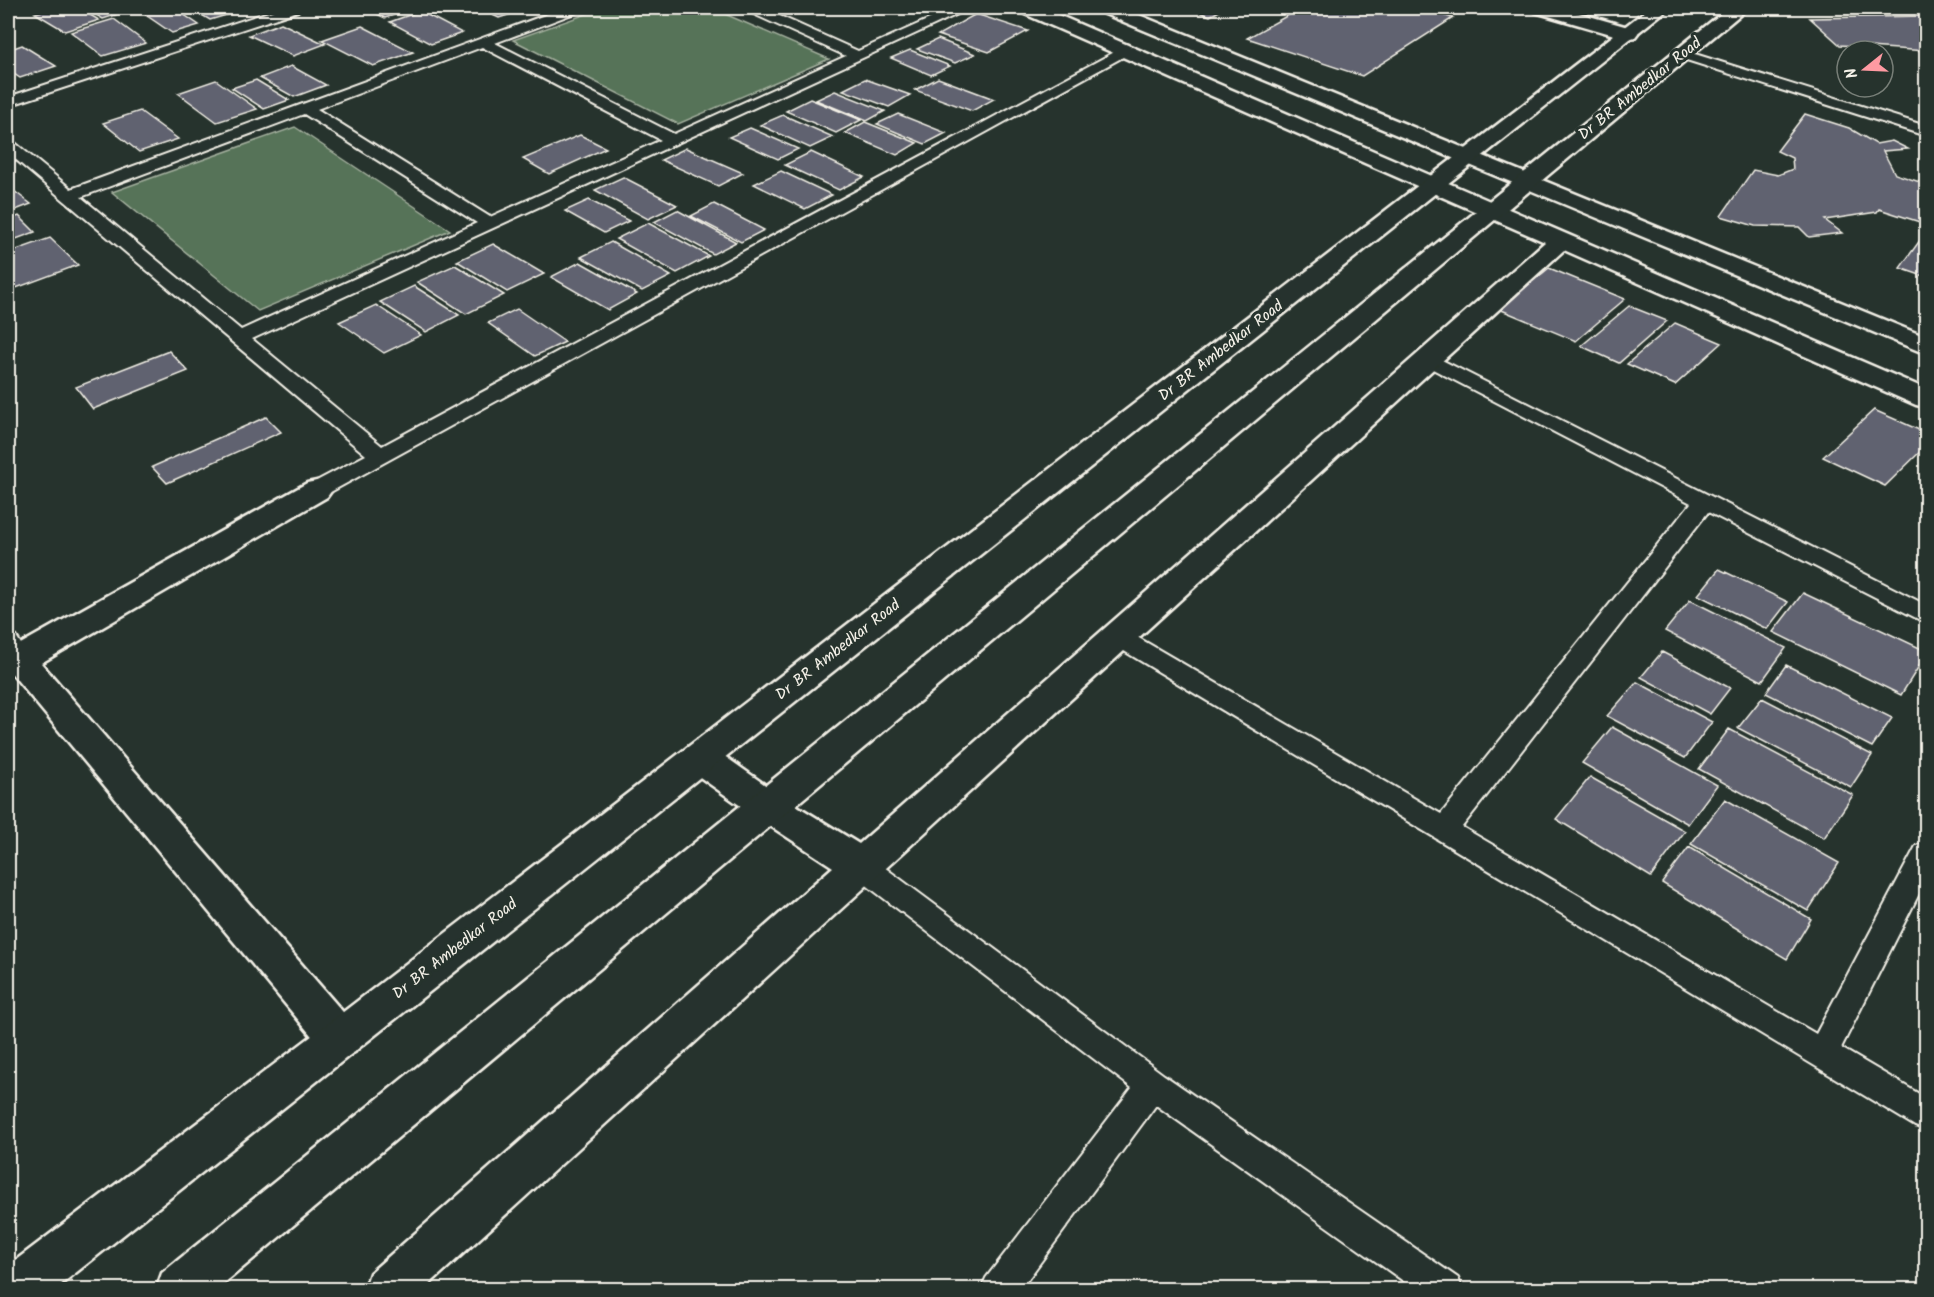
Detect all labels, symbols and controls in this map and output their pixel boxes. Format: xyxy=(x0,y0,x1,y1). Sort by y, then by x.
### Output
street label: Dr BR Ambedkar Road xyxy=(1573,31,1708,147)
north arrow xyxy=(1835,39,1895,99)
text: N xyxy=(1839,65,1866,82)
street label: Dr BR Ambedkar Road xyxy=(1153,293,1290,408)
street label: Dr BR Ambedkar Road xyxy=(770,592,907,707)
street label: Dr BR Ambedkar Road xyxy=(387,891,524,1006)

